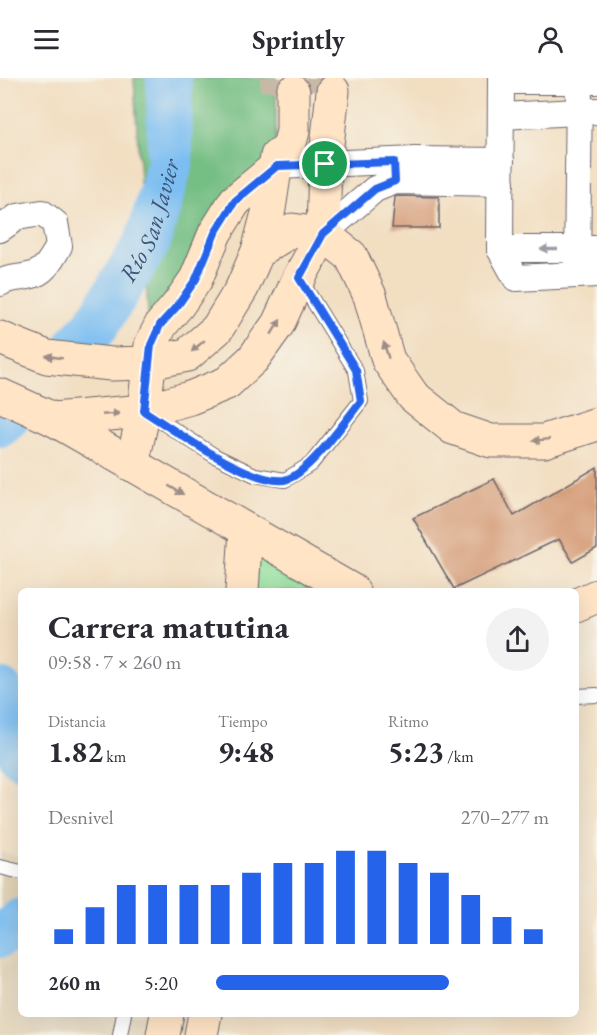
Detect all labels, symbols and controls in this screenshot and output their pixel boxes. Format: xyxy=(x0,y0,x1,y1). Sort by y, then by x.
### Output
text: Sprintly xyxy=(252,22,345,57)
icon: menu xyxy=(30,23,63,56)
icon: person xyxy=(534,23,567,56)
pin xyxy=(299,138,350,189)
icon: arrive xyxy=(308,147,341,180)
water label: Río San Javier xyxy=(111,154,186,287)
one-way arrow xyxy=(539,244,558,254)
one-way arrow xyxy=(270,319,281,335)
one-way arrow xyxy=(191,339,206,352)
one-way arrow xyxy=(381,341,390,359)
one-way arrow xyxy=(44,352,63,361)
one-way arrow xyxy=(102,409,121,419)
one-way arrow xyxy=(531,435,550,444)
one-way arrow xyxy=(168,485,185,495)
text: Carrera matutina xyxy=(48,605,289,648)
button: share xyxy=(486,608,549,671)
text: 09:58 · 7 × 260 m xyxy=(48,649,181,675)
text: Distancia xyxy=(48,711,106,732)
text: Tiempo xyxy=(218,711,268,732)
text: Ritmo xyxy=(388,711,429,732)
text: 1.82 xyxy=(48,732,103,771)
text: 9:48 xyxy=(218,732,274,771)
text: 5:23 xyxy=(388,732,444,771)
text: km xyxy=(103,746,126,767)
text: /km xyxy=(444,746,474,767)
text: Desnivel xyxy=(48,804,114,830)
text: 270–277 m xyxy=(461,804,549,830)
text: 260 m xyxy=(48,970,101,996)
text: 5:20 xyxy=(144,970,178,996)

